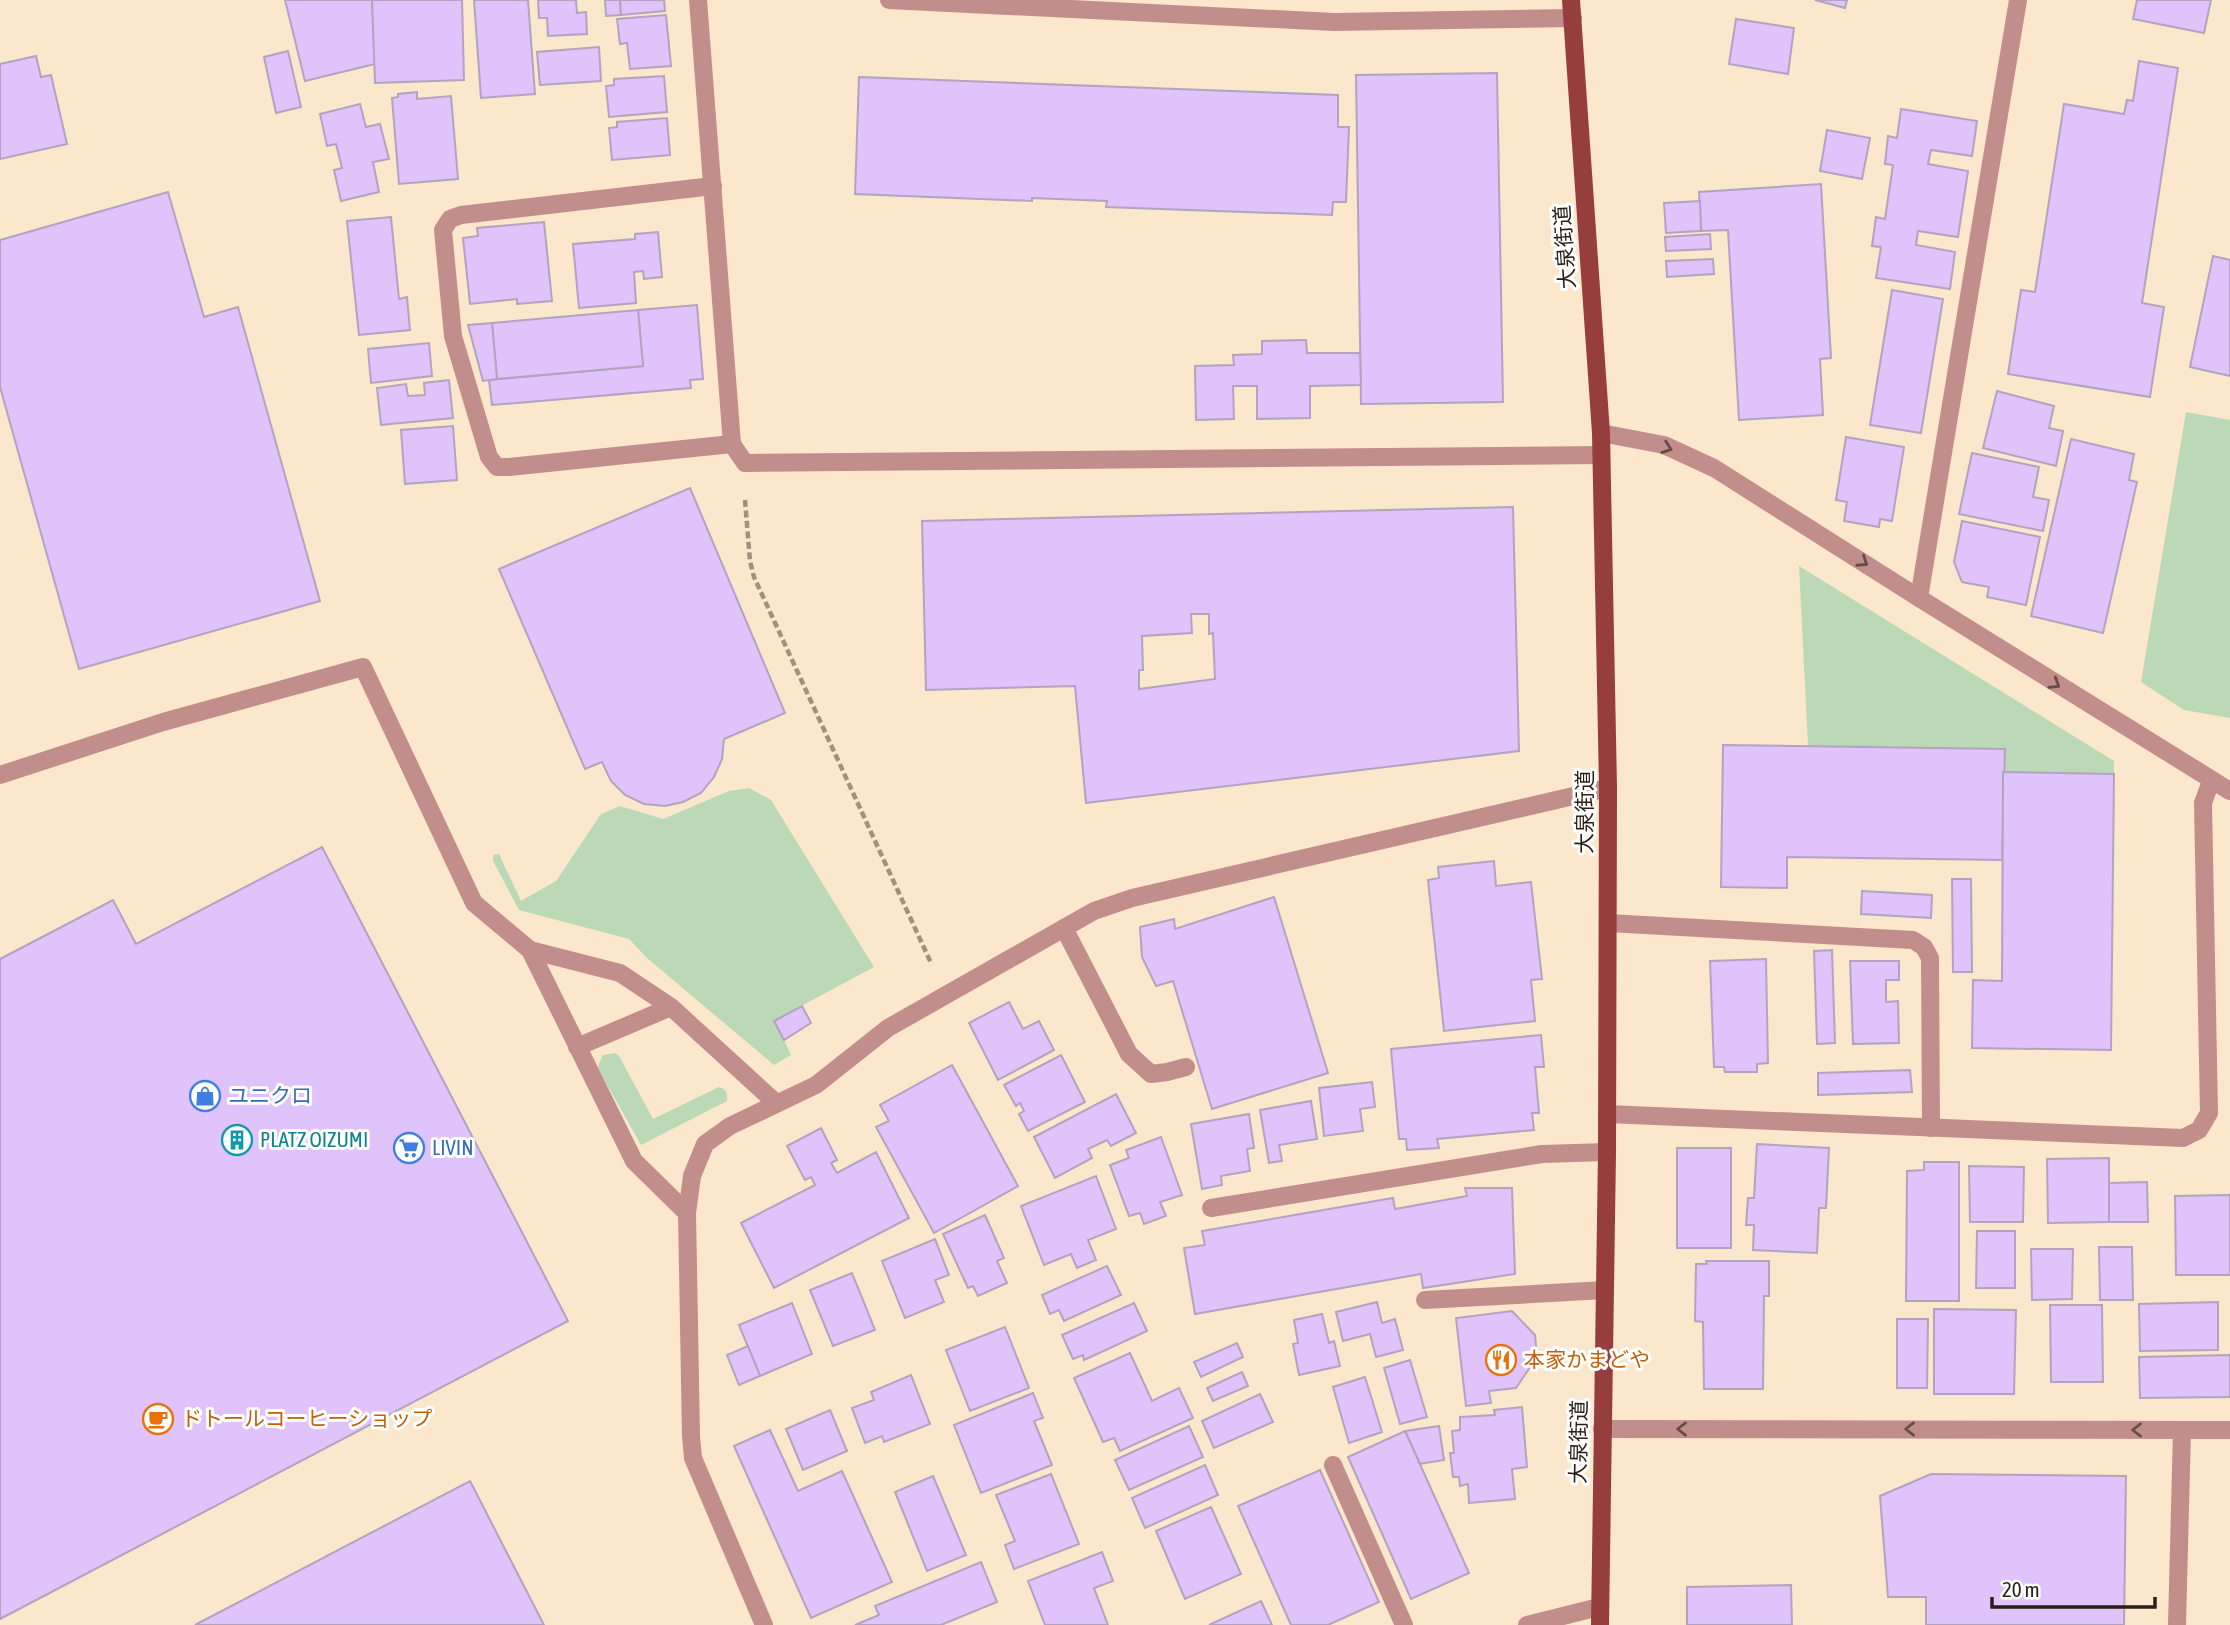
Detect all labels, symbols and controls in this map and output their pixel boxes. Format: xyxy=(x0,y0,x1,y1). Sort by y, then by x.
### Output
street label: 大泉街道 xyxy=(1549,204,1579,290)
one-way arrow xyxy=(1661,440,1673,454)
one-way arrow xyxy=(1855,554,1868,567)
one-way arrow xyxy=(2048,675,2061,688)
street label: 大泉街道 xyxy=(1572,770,1596,854)
shop icon: ユニクロ xyxy=(188,1079,222,1113)
place label: ユニクロ xyxy=(228,1083,312,1107)
building icon: PLATZ OIZUMI xyxy=(220,1123,254,1157)
place label: PLATZ OIZUMI xyxy=(260,1127,368,1151)
supermarket icon: LIVIN xyxy=(392,1131,426,1165)
place label: LIVIN xyxy=(432,1135,474,1159)
restaurant icon: 本家かまどや xyxy=(1484,1343,1518,1377)
place label: 本家かまどや xyxy=(1524,1347,1650,1371)
street label: 大泉街道 xyxy=(1565,1400,1591,1484)
cafe icon: ドトールコーヒーショップ xyxy=(141,1402,175,1436)
place label: ドトールコーヒーショップ xyxy=(181,1406,432,1430)
one-way arrow xyxy=(1677,1421,1687,1437)
one-way arrow xyxy=(1904,1421,1915,1437)
one-way arrow xyxy=(2132,1422,2142,1438)
scale bar xyxy=(1992,1566,2155,1610)
text: 20 m xyxy=(2002,1577,2040,1601)

